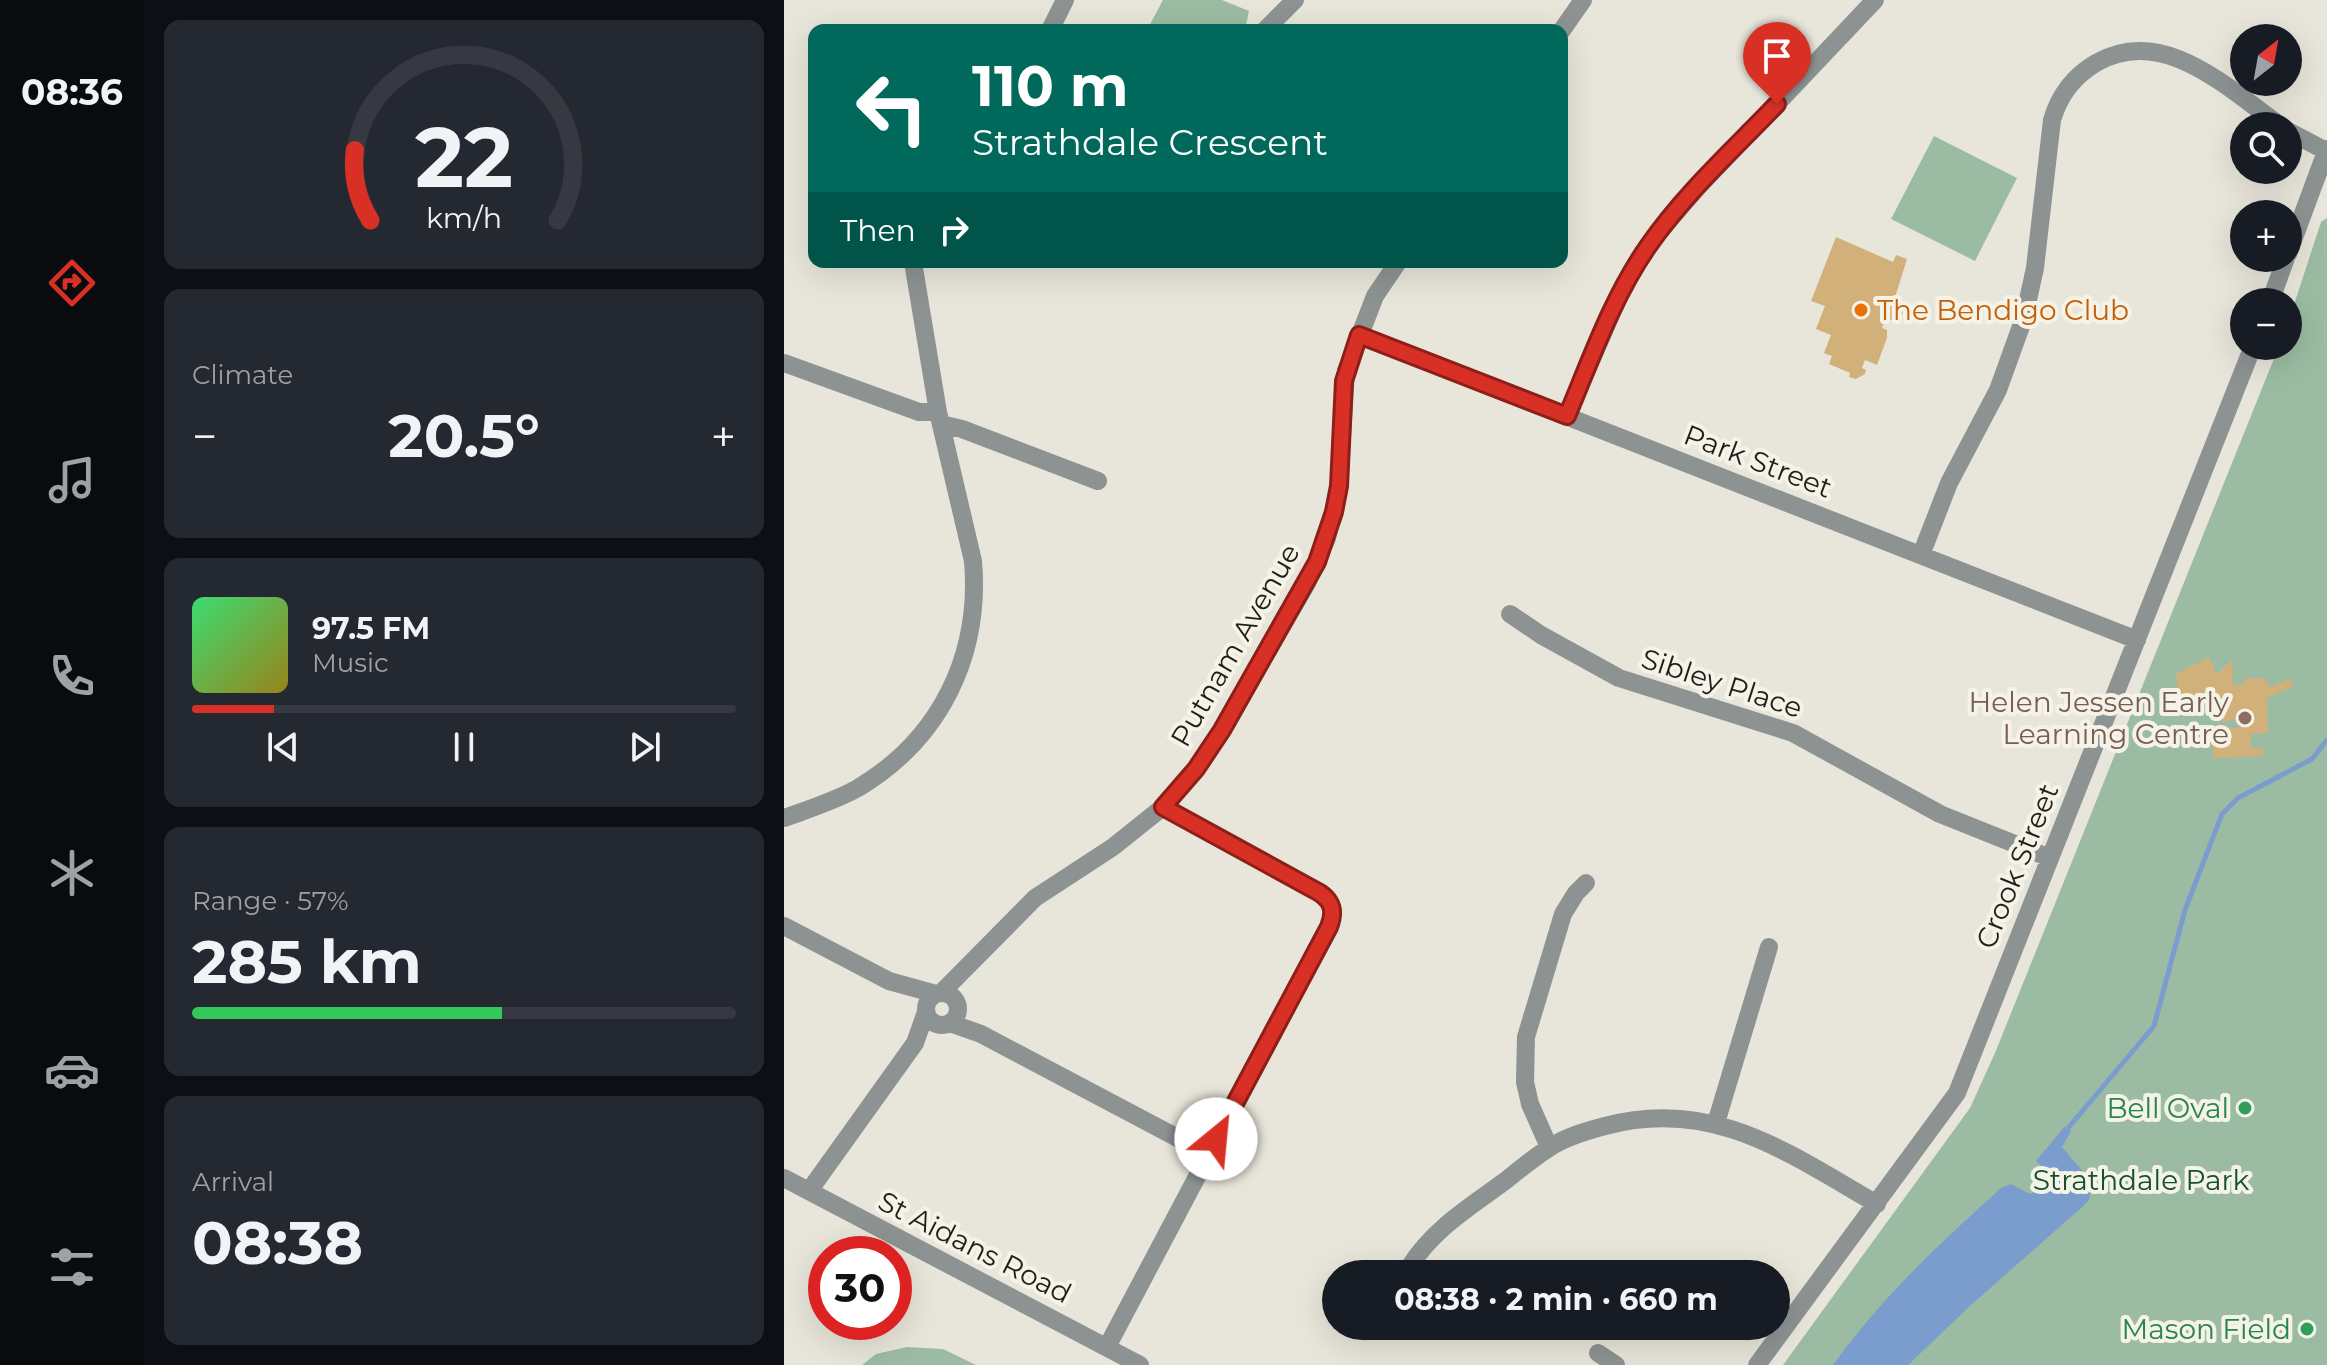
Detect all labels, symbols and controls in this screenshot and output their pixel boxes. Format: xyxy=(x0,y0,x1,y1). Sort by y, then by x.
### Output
pin xyxy=(1743,22,1811,104)
north arrow xyxy=(2230,24,2302,96)
map controls xyxy=(2230,24,2302,360)
icon: arrive xyxy=(1755,34,1799,78)
text: 110 m xyxy=(972,52,1129,120)
icon: left xyxy=(840,56,944,160)
text: 08:36 xyxy=(21,70,123,114)
text: 22 xyxy=(415,105,513,207)
button: search xyxy=(2230,112,2302,184)
text: Strathdale Crescent xyxy=(972,120,1328,164)
text: km/h xyxy=(426,200,502,235)
button: + xyxy=(2230,200,2302,272)
icon: right xyxy=(932,208,976,252)
text: Then xyxy=(840,212,916,249)
icon: directions xyxy=(44,255,100,311)
button: − xyxy=(2230,288,2302,360)
place label: The Bendigo Club xyxy=(1877,293,2129,327)
marker: The Bendigo Club xyxy=(1852,301,1870,319)
text: Climate xyxy=(192,359,293,391)
text: 20.5° xyxy=(388,399,540,472)
text: − xyxy=(192,409,217,463)
text: + xyxy=(711,409,736,463)
street label: Park Street xyxy=(1679,417,1837,505)
icon: music xyxy=(44,452,100,508)
street label: Putnam Avenue xyxy=(1163,538,1307,752)
text: 97.5 FM xyxy=(312,610,430,647)
street label: Sibley Place xyxy=(1637,641,1807,725)
text: Music xyxy=(312,647,389,679)
icon: phone xyxy=(44,648,100,704)
place label: Helen Jessen Early Learning Centre xyxy=(1969,685,2230,751)
marker: Helen Jessen Early Learning Centre xyxy=(2236,709,2254,727)
icon: previous xyxy=(261,725,305,769)
icon: pause xyxy=(442,725,486,769)
icon: next xyxy=(623,725,667,769)
street label: Crook Street xyxy=(1969,779,2065,953)
icon: climate xyxy=(44,845,100,901)
text: Range · 57% xyxy=(192,885,349,917)
text: 285 km xyxy=(192,925,422,998)
icon: car xyxy=(44,1042,100,1098)
place label: Bell Oval xyxy=(2106,1091,2229,1125)
position arrow xyxy=(1174,1097,1258,1181)
marker: Bell Oval xyxy=(2236,1099,2254,1117)
park label: Strathdale Park xyxy=(2033,1163,2250,1197)
text: Arrival xyxy=(192,1166,274,1198)
street label: St Aidans Road xyxy=(873,1184,1077,1310)
text: 08:38 xyxy=(192,1206,363,1279)
speed limit sign: 30 xyxy=(808,1236,912,1340)
icon: filters xyxy=(44,1239,100,1295)
text: 08:38 · 2 min · 660 m xyxy=(1394,1281,1718,1318)
place label: Mason Field xyxy=(2122,1312,2291,1346)
marker: Mason Field xyxy=(2298,1320,2316,1338)

